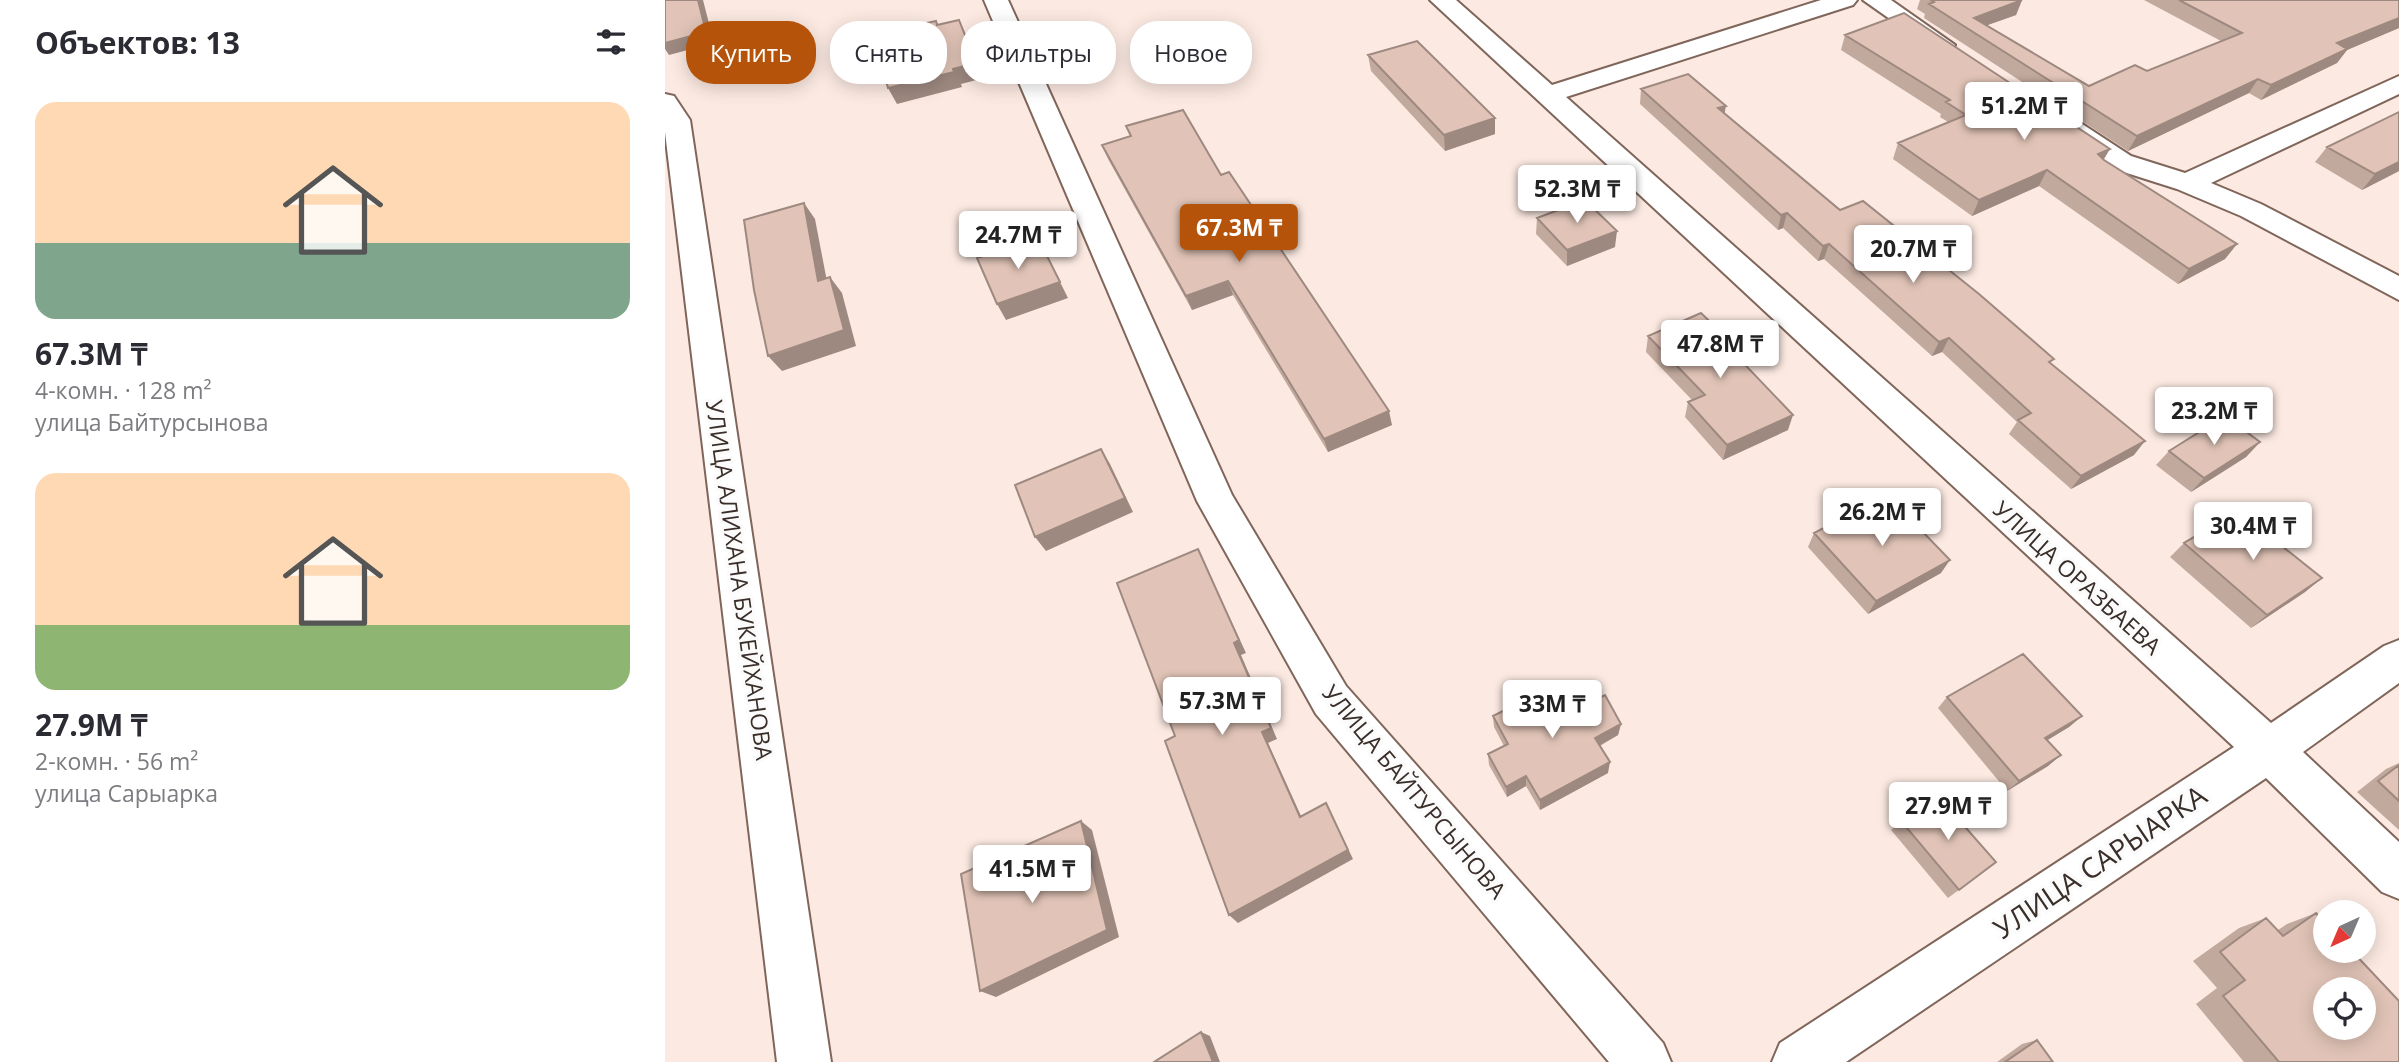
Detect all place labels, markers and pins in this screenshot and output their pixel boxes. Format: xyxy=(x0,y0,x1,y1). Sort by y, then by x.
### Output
pin: 51.2M ₸ xyxy=(1959,82,2089,142)
pin: 52.3M ₸ xyxy=(1512,166,1642,225)
pin: 67.3M ₸ xyxy=(1174,204,1304,264)
pin: 24.7M ₸ xyxy=(953,212,1083,271)
pin: 20.7M ₸ xyxy=(1848,226,1978,285)
pin: 47.8M ₸ xyxy=(1655,320,1785,380)
pin: 23.2M ₸ xyxy=(2149,388,2279,447)
pin: 26.2M ₸ xyxy=(1817,489,1947,548)
pin: 30.4M ₸ xyxy=(2188,503,2318,562)
pin: 57.3M ₸ xyxy=(1157,678,1287,737)
pin: 33M ₸ xyxy=(1503,680,1601,740)
pin: 27.9M ₸ xyxy=(1883,782,2013,842)
pin: 41.5M ₸ xyxy=(967,846,1097,905)

